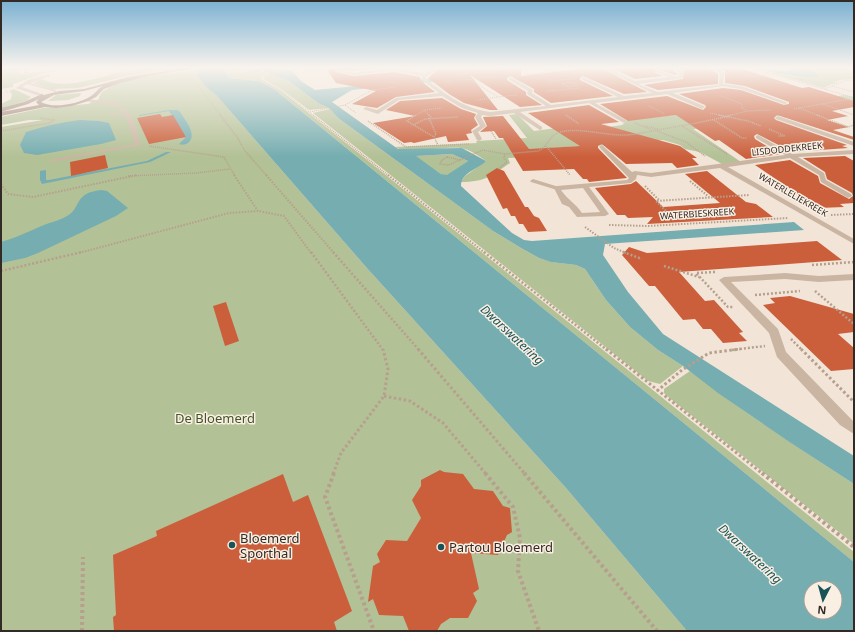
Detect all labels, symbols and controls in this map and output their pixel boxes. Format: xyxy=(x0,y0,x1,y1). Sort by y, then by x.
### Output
street label: LISDODDEKREEK xyxy=(751,138,823,159)
street label: WATERLELIEKREEK xyxy=(756,169,831,220)
street label: WATERBIESKREEK xyxy=(659,204,735,223)
water label: Dwarswatering xyxy=(477,301,548,368)
park label: De Bloemerd xyxy=(175,409,255,427)
water label: Dwarswatering xyxy=(715,520,786,587)
place label: Bloemerd Sporthal xyxy=(240,529,300,562)
place label: Partou Bloemerd xyxy=(449,538,553,556)
marker: Bloemerd Sporthal xyxy=(227,540,237,550)
marker: Partou Bloemerd xyxy=(436,542,446,552)
north arrow xyxy=(803,580,843,620)
text: N xyxy=(817,603,827,618)

